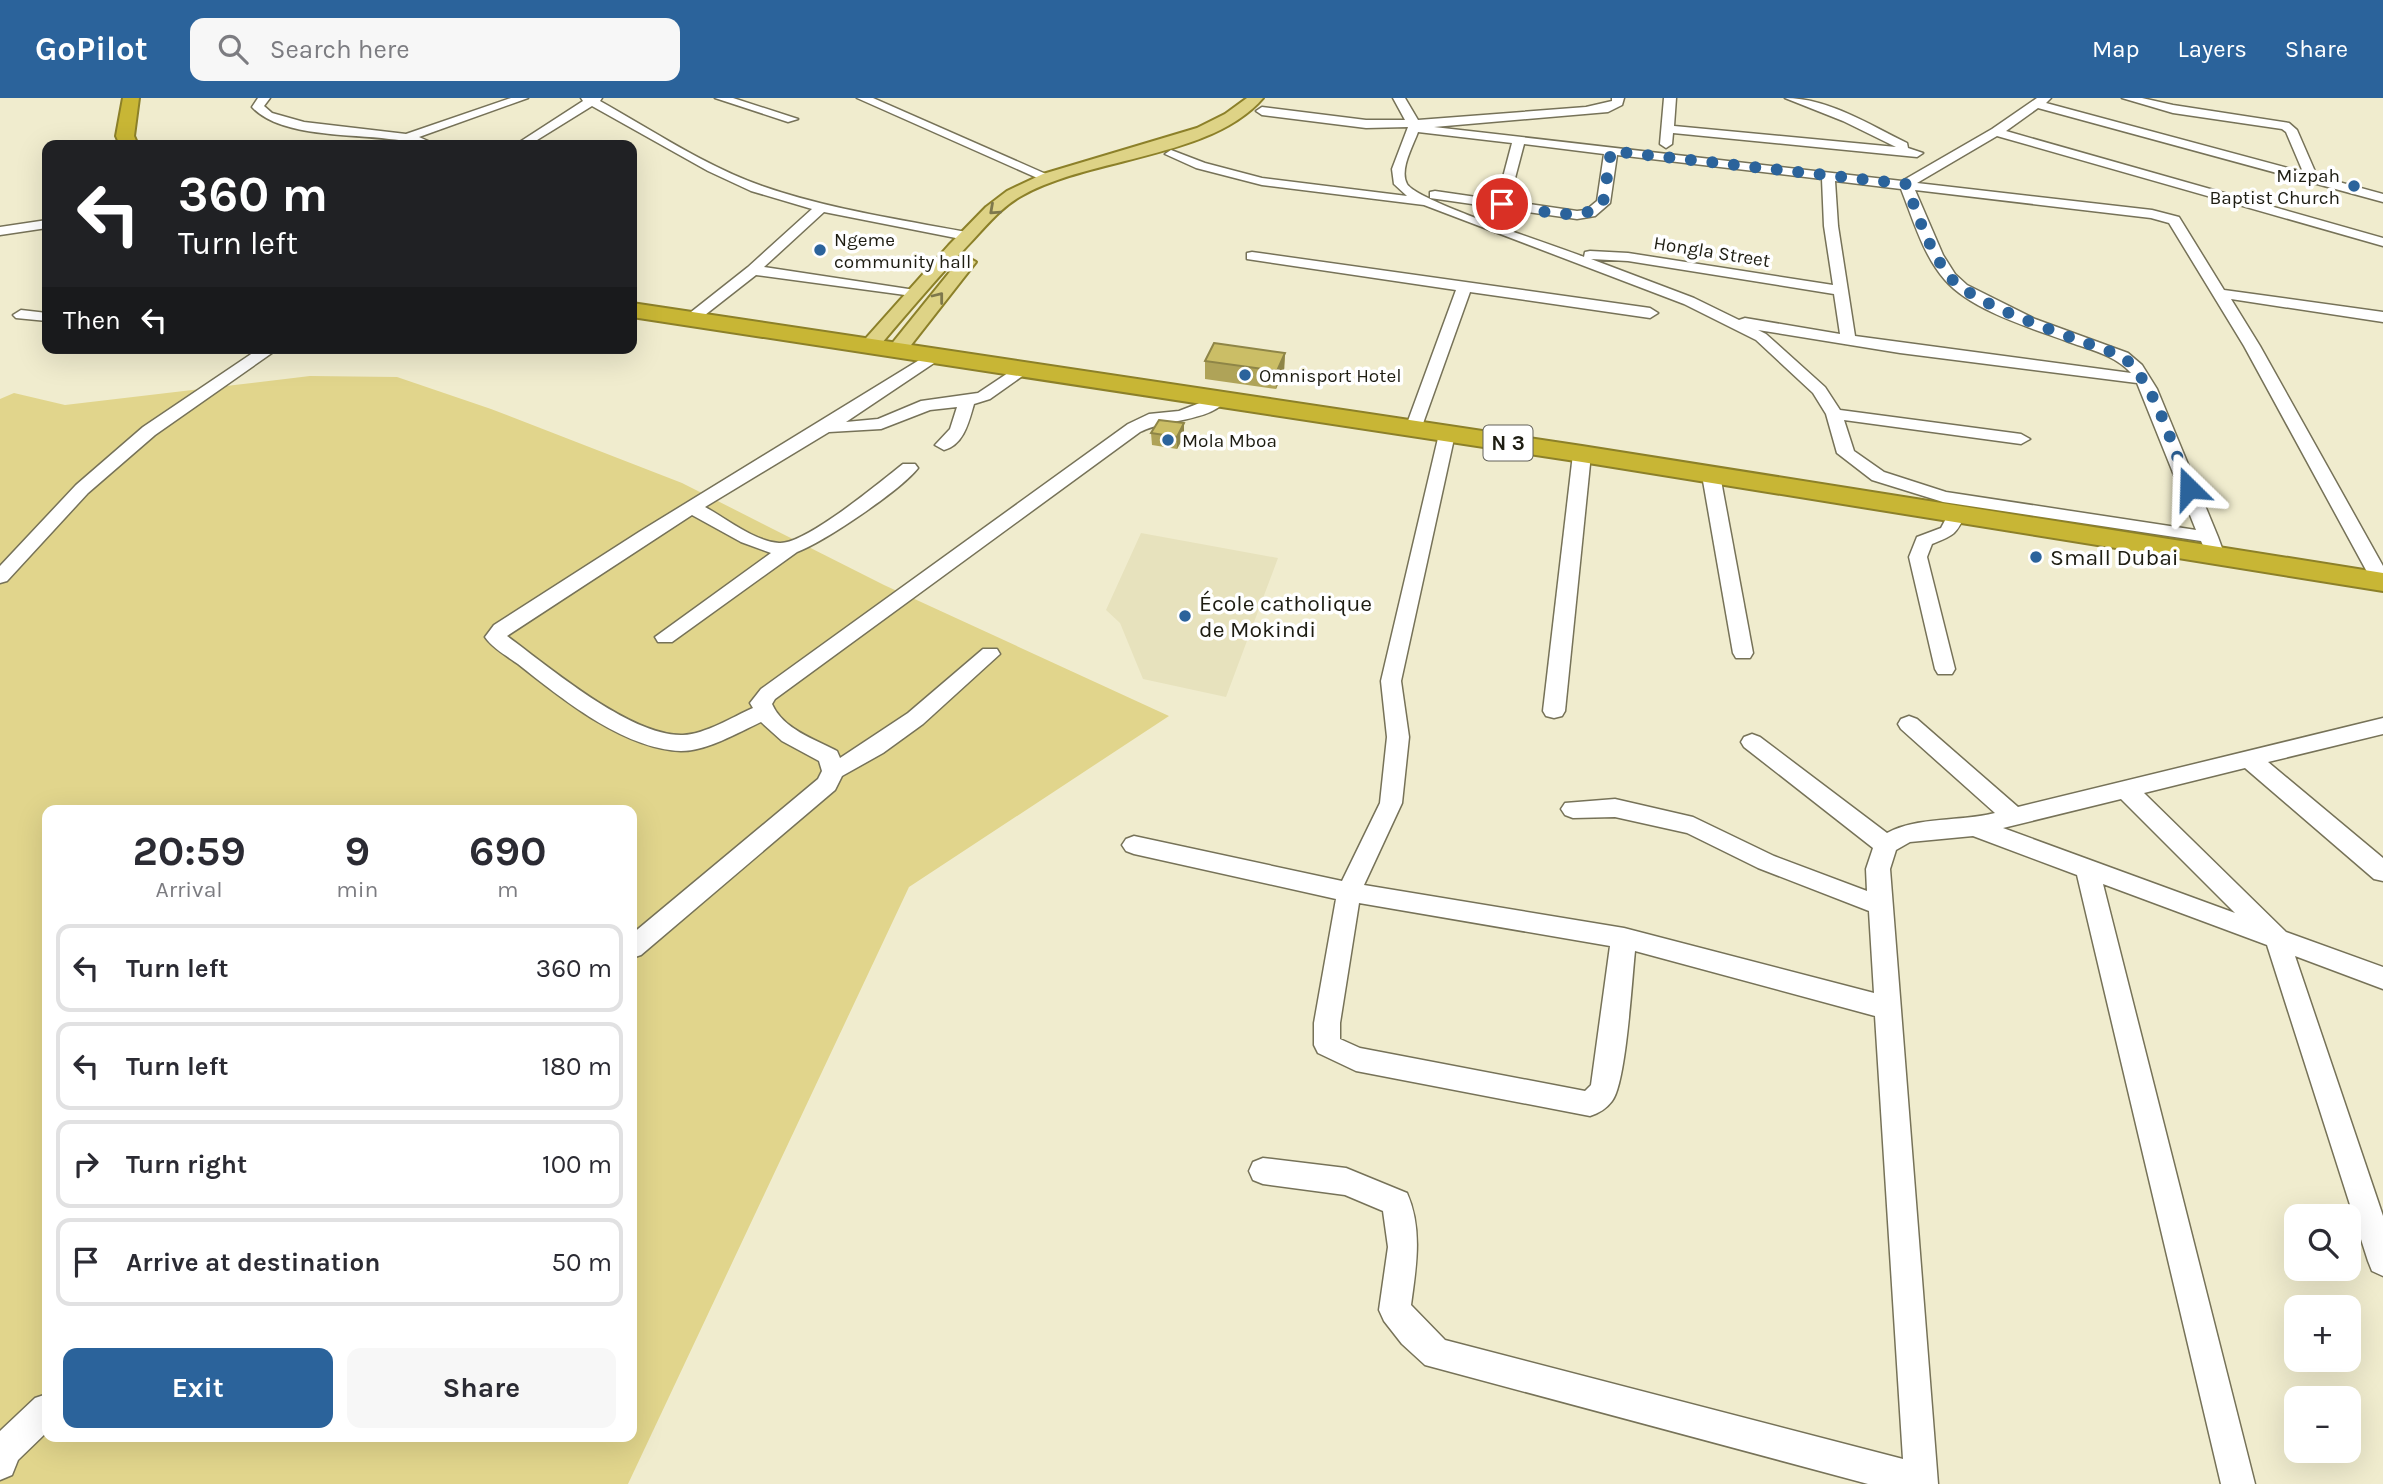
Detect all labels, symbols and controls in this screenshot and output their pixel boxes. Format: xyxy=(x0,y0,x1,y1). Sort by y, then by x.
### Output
search box xyxy=(190,18,680,81)
text: GoPilot xyxy=(35,30,148,68)
icon: search xyxy=(214,30,252,68)
text: Search here xyxy=(270,34,410,65)
text: Map xyxy=(2092,35,2140,63)
text: Layers xyxy=(2178,35,2247,63)
text: Share xyxy=(2285,35,2348,63)
place label: Mizpah Baptist Church xyxy=(2209,165,2340,209)
text: 360 m xyxy=(178,166,328,223)
icon: left xyxy=(63,168,154,259)
pin xyxy=(1472,174,1532,234)
marker: Mizpah Baptist Church xyxy=(2346,178,2362,194)
icon: arrive xyxy=(1483,185,1521,223)
one-way arrow xyxy=(989,202,1002,214)
text: Turn left xyxy=(178,225,298,262)
place label: Ngeme community hall xyxy=(834,229,971,273)
street label: Hongla Street xyxy=(1652,232,1772,272)
marker: Ngeme community hall xyxy=(812,242,828,258)
one-way arrow xyxy=(930,292,943,304)
icon: left xyxy=(135,301,173,339)
text: Then xyxy=(63,305,121,336)
place label: Omnisport Hotel xyxy=(1259,365,1401,387)
marker: Omnisport Hotel xyxy=(1237,367,1253,383)
road number: N 3 xyxy=(1484,426,1532,460)
place label: Mola Mboa xyxy=(1182,430,1277,452)
marker: Mola Mboa xyxy=(1160,432,1176,448)
position arrow xyxy=(2152,451,2226,525)
place label: Small Dubai xyxy=(2050,544,2179,571)
marker: Small Dubai xyxy=(2028,549,2044,565)
place label: École catholique de Mokindi xyxy=(1199,590,1372,643)
marker: École catholique de Mokindi xyxy=(1177,608,1193,624)
text: 20:59 xyxy=(132,826,246,876)
text: 9 xyxy=(345,826,370,876)
text: 690 xyxy=(469,826,547,876)
text: Arrival xyxy=(155,876,223,903)
text: min xyxy=(336,876,378,903)
text: m xyxy=(497,876,519,903)
icon: left xyxy=(67,949,105,987)
text: Turn left xyxy=(126,953,228,984)
text: 360 m xyxy=(536,953,612,984)
icon: left xyxy=(67,1047,105,1085)
text: Turn left xyxy=(126,1051,228,1082)
text: 180 m xyxy=(542,1051,612,1082)
icon: right xyxy=(67,1145,105,1183)
text: Turn right xyxy=(126,1149,247,1180)
text: 100 m xyxy=(542,1149,612,1180)
map controls xyxy=(2284,1204,2361,1463)
button: search xyxy=(2284,1204,2361,1281)
icon: arrive xyxy=(67,1243,105,1281)
text: Arrive at destination xyxy=(126,1247,380,1278)
text: 50 m xyxy=(551,1247,612,1278)
button: + xyxy=(2284,1295,2361,1372)
button: Exit xyxy=(63,1348,333,1428)
button: Share xyxy=(347,1348,616,1428)
button: − xyxy=(2284,1386,2361,1463)

